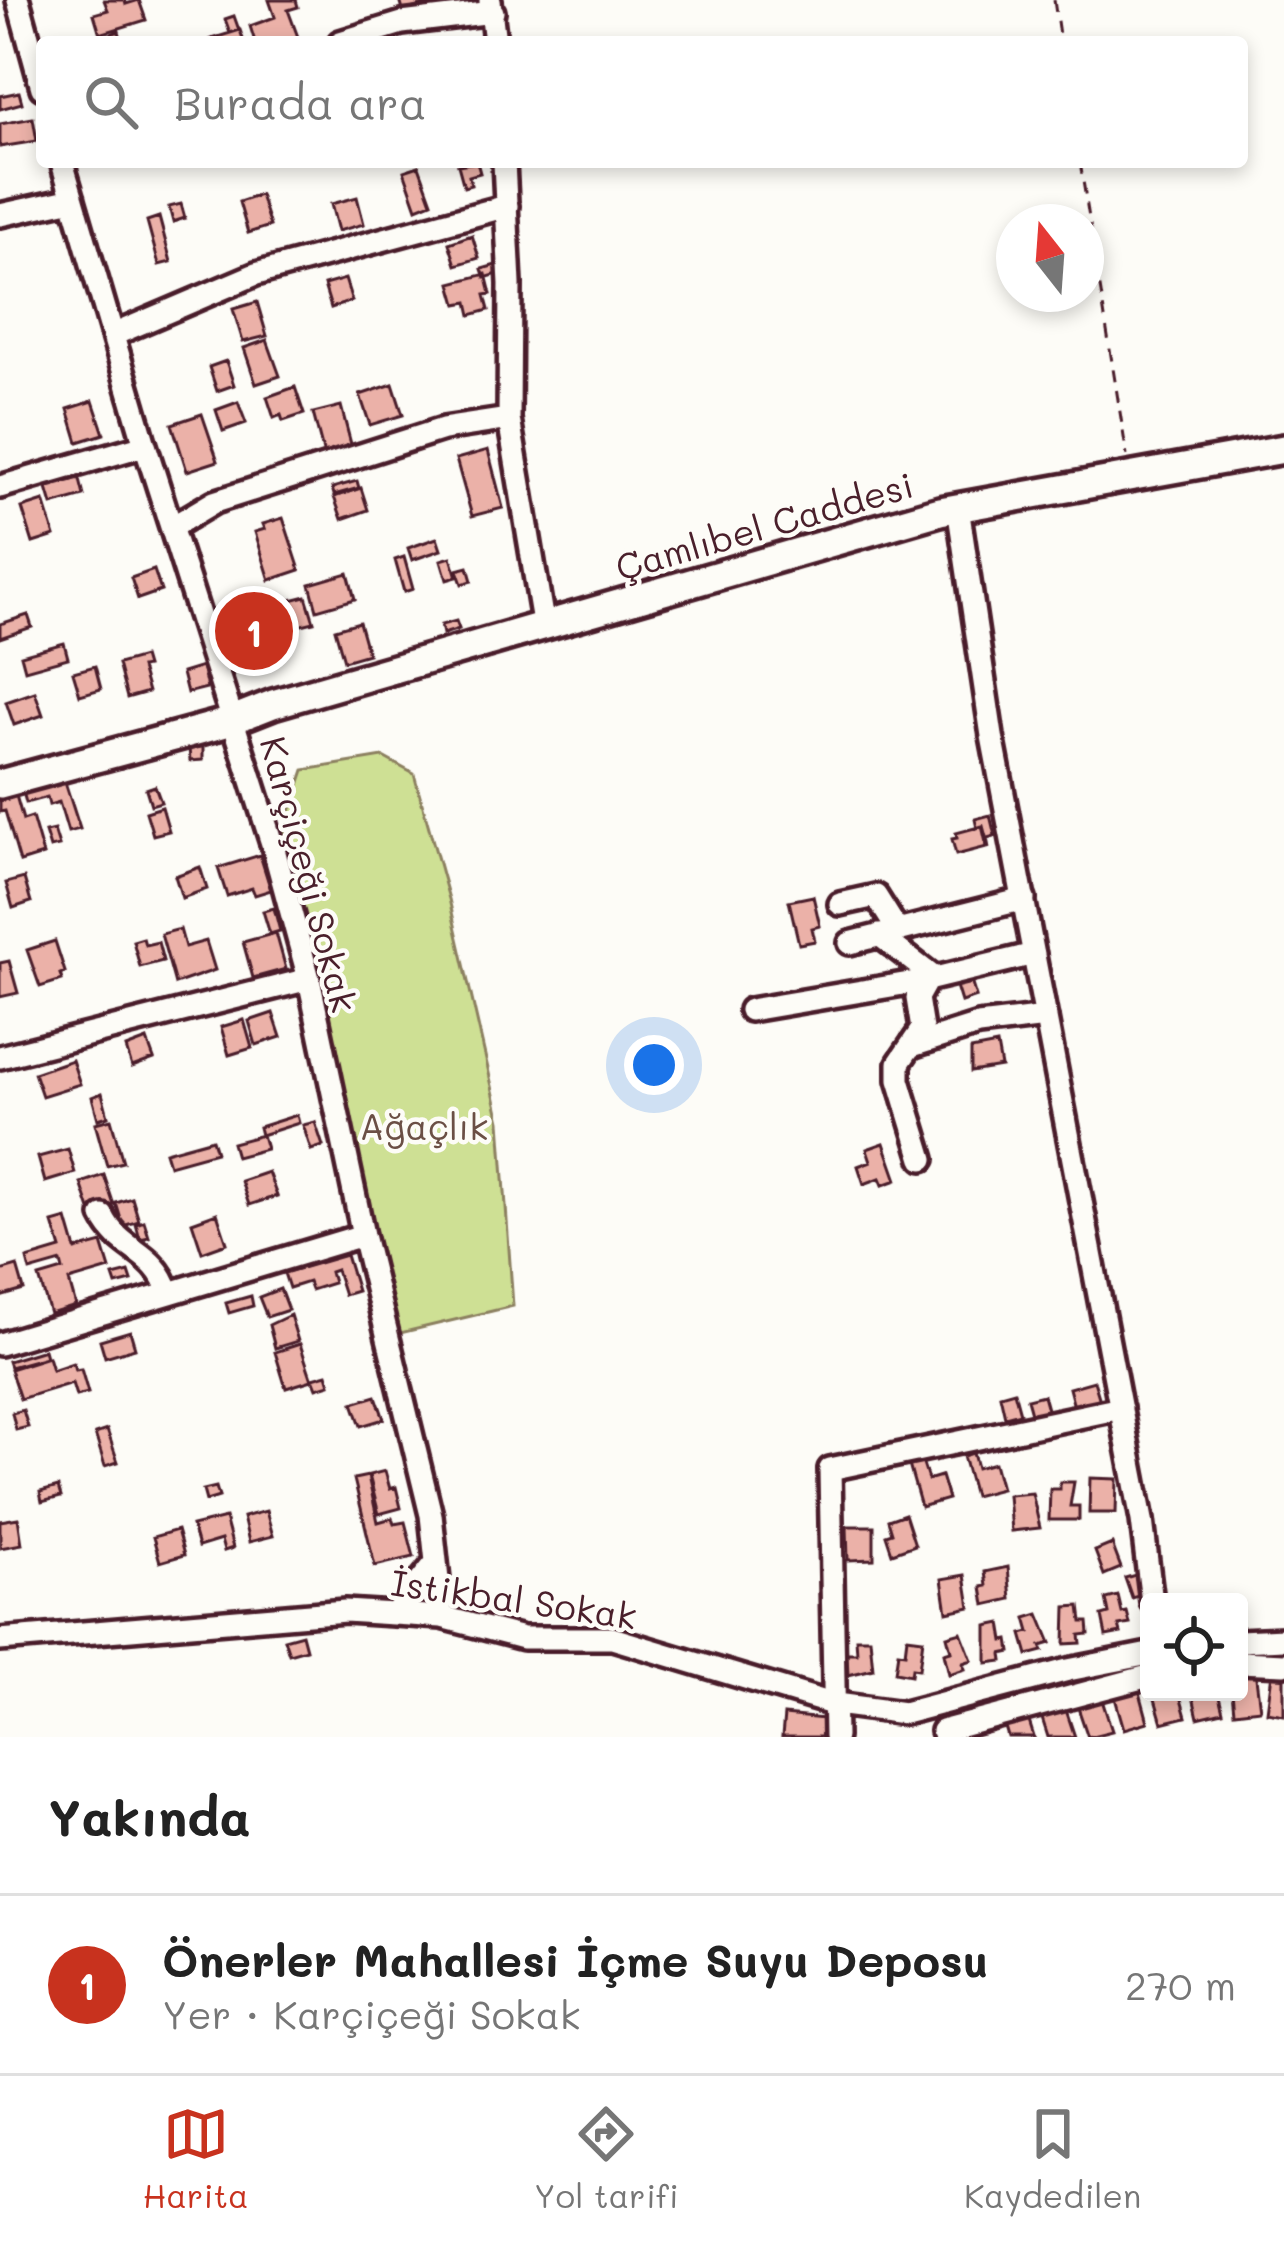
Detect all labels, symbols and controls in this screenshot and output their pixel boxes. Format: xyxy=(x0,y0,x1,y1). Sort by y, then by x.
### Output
search box xyxy=(36,36,1248,168)
icon: search xyxy=(78,69,144,135)
text: Burada ara xyxy=(174,73,427,131)
north arrow xyxy=(996,204,1104,312)
street label: Çamlıbel Caddesi xyxy=(610,460,918,590)
pin: 1 xyxy=(215,586,293,676)
street label: Karçiçeği Sokak xyxy=(251,731,369,1017)
your location xyxy=(624,1035,684,1095)
park label: Ağaçlık xyxy=(360,1102,488,1149)
street label: İstikbal Sokak xyxy=(388,1558,640,1638)
map controls xyxy=(1140,1593,1248,1701)
button: locate xyxy=(1140,1593,1248,1701)
text: Yakında xyxy=(48,1782,251,1849)
text: Önerler Mahallesi İçme Suyu Deposu xyxy=(162,1930,988,1988)
text: 1 xyxy=(78,1959,96,2010)
text: 270 m xyxy=(1125,1959,1236,2010)
text: Yer · Karçiçeği Sokak xyxy=(162,1988,581,2039)
tab: Harita xyxy=(143,2101,249,2216)
tab: Yol tarifi xyxy=(534,2101,679,2216)
tab: Kaydedilen xyxy=(964,2101,1141,2216)

